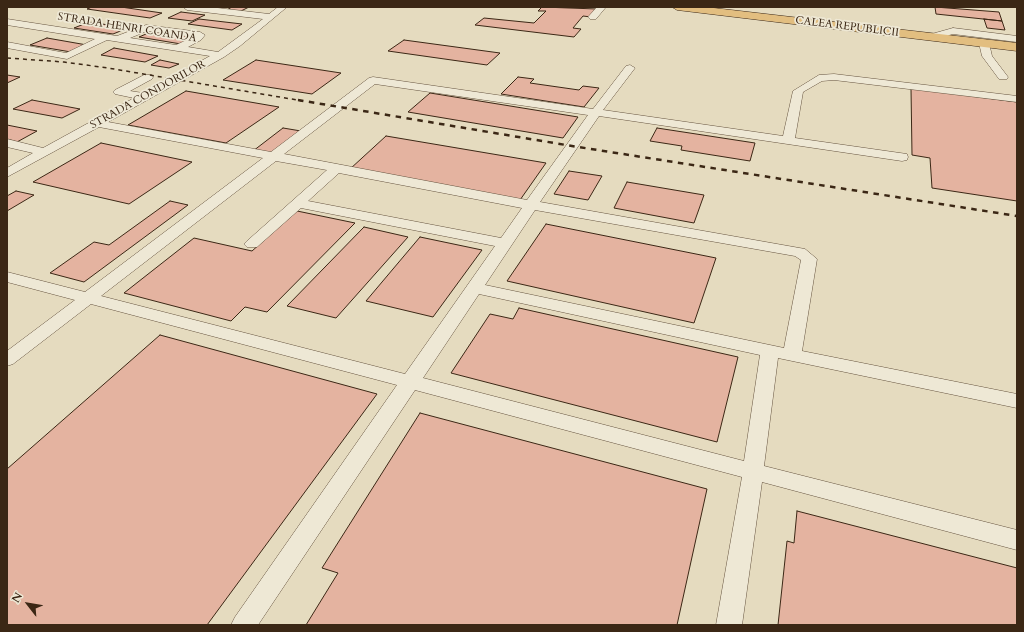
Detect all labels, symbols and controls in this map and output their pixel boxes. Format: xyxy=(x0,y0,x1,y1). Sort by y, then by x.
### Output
street label: STRADA HENRI COANDĂ xyxy=(57,11,197,45)
street label: CALEA REPUBLICII xyxy=(795,14,899,40)
street label: STRADA CONDORILOR xyxy=(88,58,208,132)
north arrow xyxy=(8,584,48,624)
text: N xyxy=(8,590,26,606)

